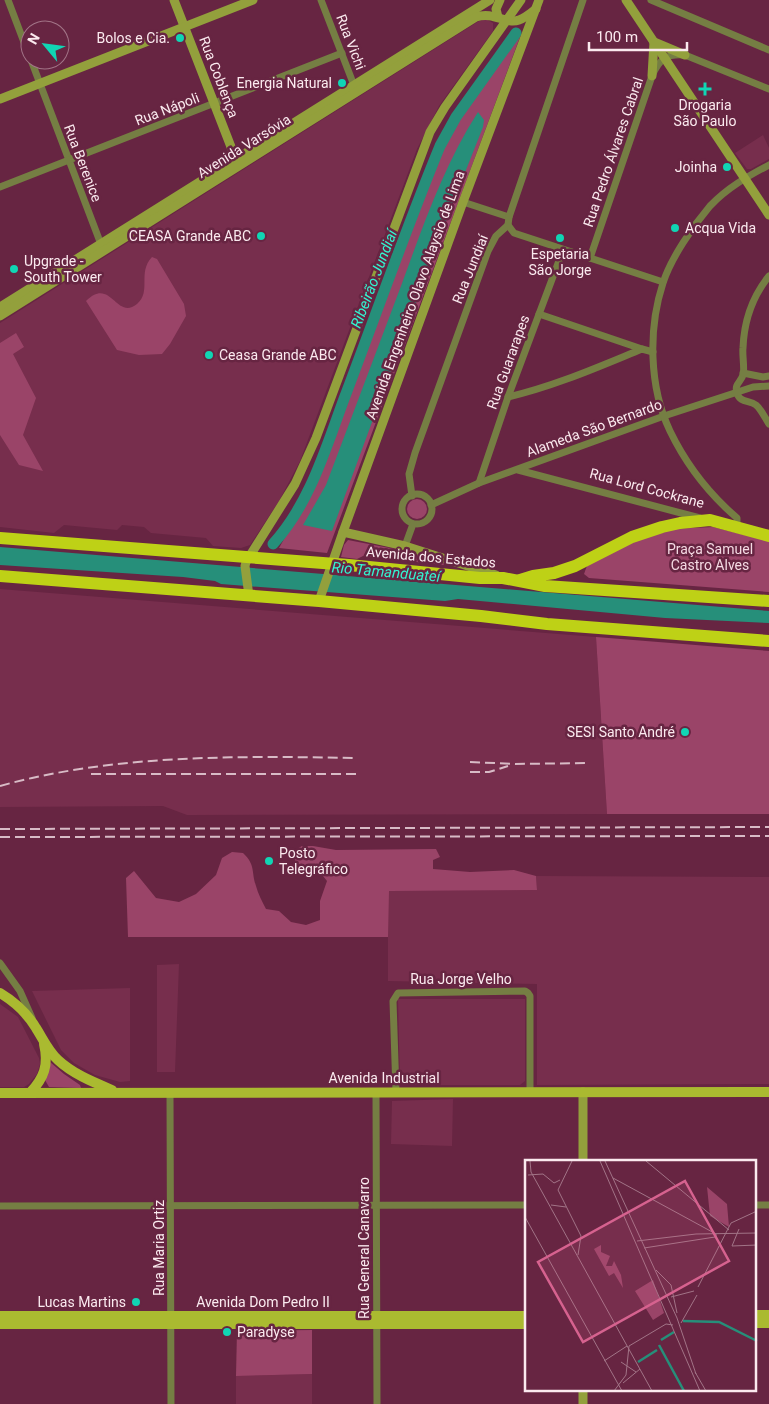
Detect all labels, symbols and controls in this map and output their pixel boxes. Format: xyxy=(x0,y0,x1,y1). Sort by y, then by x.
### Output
street label: Rua Vichi xyxy=(333,12,369,72)
north arrow xyxy=(20,20,70,70)
scale bar xyxy=(589,20,686,52)
text: 100 m xyxy=(596,28,638,46)
text: N xyxy=(24,30,43,47)
place label: Bolos e Cia. xyxy=(96,30,170,46)
marker: Bolos e Cia. xyxy=(174,32,186,44)
street label: Rua Coblença xyxy=(196,34,242,120)
place label: Energia Natural xyxy=(237,75,332,91)
street label: Rua Pedro Álvares Cabral xyxy=(579,75,646,229)
marker: Energia Natural xyxy=(336,77,348,89)
marker: Drogaria São Paulo xyxy=(699,83,711,95)
street label: Rua Nápoli xyxy=(133,89,201,129)
place label: Drogaria São Paulo xyxy=(674,97,736,129)
street label: Avenida Varsóvia xyxy=(194,111,294,181)
street label: Rua Berenice xyxy=(61,122,105,204)
place label: Joinha xyxy=(675,159,717,175)
marker: Joinha xyxy=(721,161,733,173)
street label: Avenida Engenheiro Olavo Alaysio de Lima xyxy=(362,168,468,422)
place label: Acqua Vida xyxy=(685,220,756,236)
marker: Acqua Vida xyxy=(669,222,681,234)
water label: Ribeirão Jundiaí xyxy=(347,225,402,331)
place label: CEASA Grande ABC xyxy=(129,228,251,244)
marker: CEASA Grande ABC xyxy=(255,230,267,242)
street label: Rua Jundiaí xyxy=(449,232,491,306)
marker: Espetaria São Jorge xyxy=(554,232,566,244)
place label: Espetaria São Jorge xyxy=(529,246,592,278)
place label: Upgrade - South Tower xyxy=(24,253,102,285)
marker: Upgrade - South Tower xyxy=(8,263,20,275)
street label: Rua Guararapes xyxy=(484,313,532,411)
place label: Ceasa Grande ABC xyxy=(219,347,337,363)
marker: Ceasa Grande ABC xyxy=(203,349,215,361)
street label: Alameda São Bernardo xyxy=(524,396,664,460)
street label: Rua Lord Cockrane xyxy=(588,465,706,511)
park label: Praça Samuel Castro Alves xyxy=(667,541,753,573)
street label: Avenida dos Estados xyxy=(366,543,496,571)
water label: Rio Tamanduateí xyxy=(331,558,443,586)
place label: SESI Santo André xyxy=(567,724,675,740)
marker: SESI Santo André xyxy=(679,726,691,738)
place label: Posto Telegráfico xyxy=(279,845,348,877)
marker: Posto Telegráfico xyxy=(263,855,275,867)
street label: Rua Jorge Velho xyxy=(410,971,512,987)
street label: Avenida Industrial xyxy=(328,1070,440,1086)
inset map xyxy=(525,1160,756,1392)
street label: Rua General Canavarro xyxy=(356,1177,372,1319)
street label: Rua Maria Ortiz xyxy=(151,1200,167,1296)
place label: Lucas Martins xyxy=(38,1294,126,1310)
street label: Avenida Dom Pedro II xyxy=(196,1294,330,1310)
marker: Lucas Martins xyxy=(130,1296,142,1308)
place label: Paradyse xyxy=(237,1324,295,1340)
marker: Paradyse xyxy=(221,1326,233,1338)

